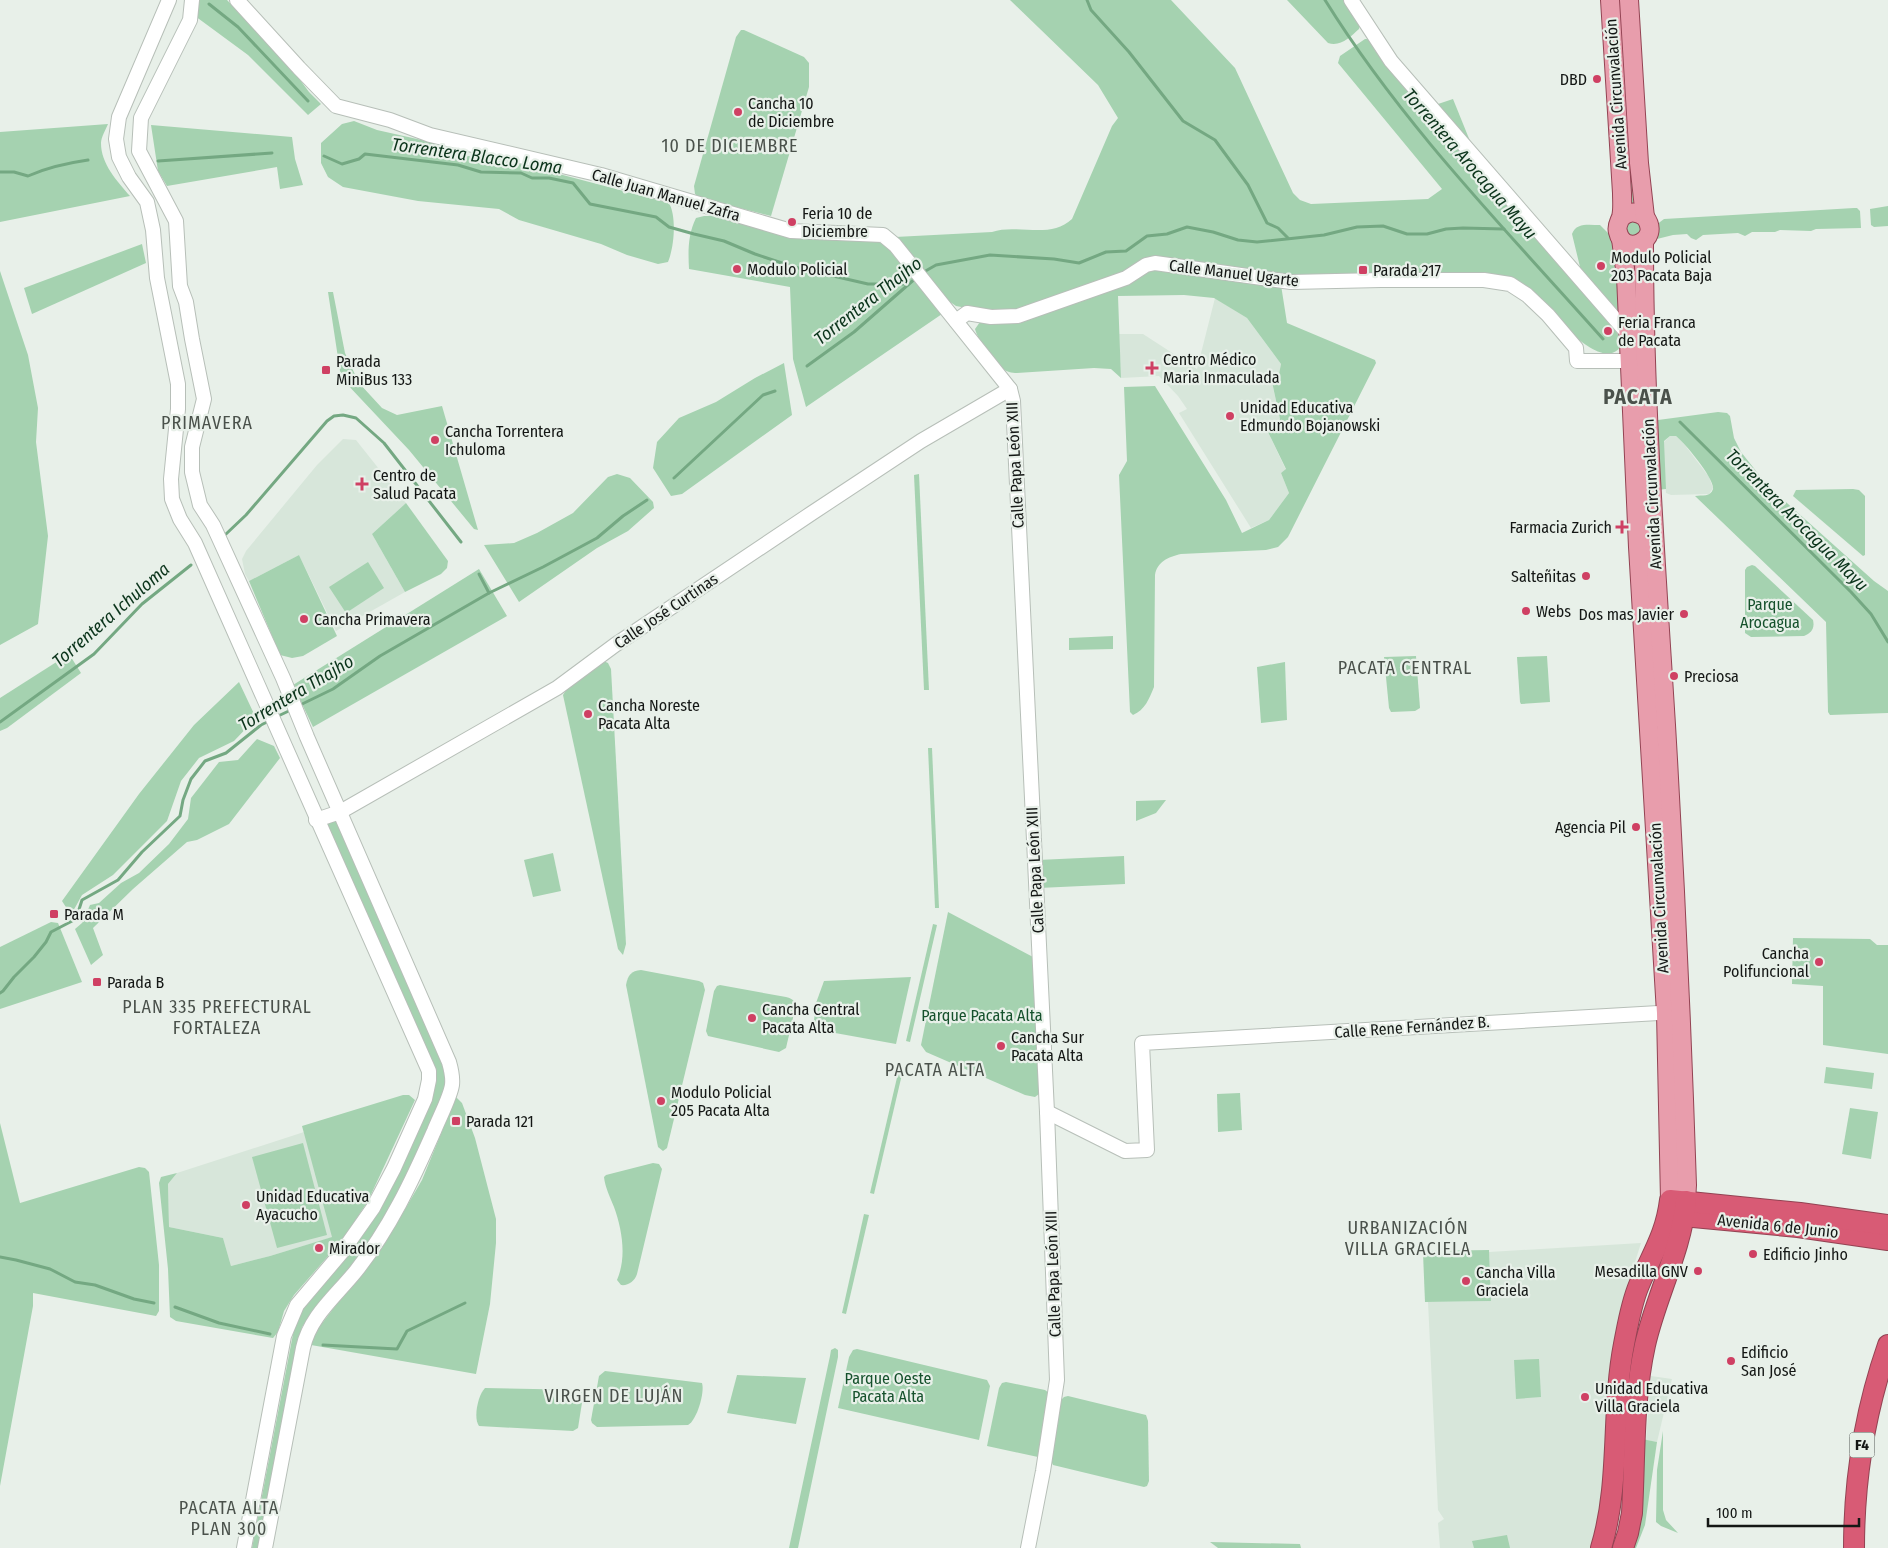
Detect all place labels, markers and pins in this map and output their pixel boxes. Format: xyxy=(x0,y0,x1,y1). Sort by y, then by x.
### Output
place label: DBD xyxy=(1560,70,1587,89)
marker: DBD xyxy=(1591,73,1603,85)
place label: Cancha 10 de Diciembre xyxy=(748,94,834,131)
marker: Cancha 10 de Diciembre xyxy=(732,106,744,118)
place label: Feria 10 de Diciembre xyxy=(802,204,872,241)
marker: Feria 10 de Diciembre xyxy=(786,216,798,228)
place label: Modulo Policial 203 Pacata Baja xyxy=(1611,248,1712,285)
place label: Modulo Policial xyxy=(747,260,847,279)
marker: Modulo Policial 203 Pacata Baja xyxy=(1595,260,1607,272)
place label: Parada 217 xyxy=(1373,261,1441,280)
marker: Modulo Policial xyxy=(731,263,743,275)
marker: Parada 217 xyxy=(1357,264,1369,276)
place label: Feria Franca de Pacata xyxy=(1618,313,1696,350)
marker: Feria Franca de Pacata xyxy=(1602,325,1614,337)
place label: Centro Médico Maria Inmaculada xyxy=(1163,350,1280,387)
place label: Parada MiniBus 133 xyxy=(336,352,412,389)
marker: Centro Médico Maria Inmaculada xyxy=(1145,361,1159,375)
marker: Parada MiniBus 133 xyxy=(320,364,332,376)
place label: Unidad Educativa Edmundo Bojanowski xyxy=(1240,398,1380,435)
marker: Unidad Educativa Edmundo Bojanowski xyxy=(1224,410,1236,422)
place label: Cancha Torrentera Ichuloma xyxy=(445,422,564,459)
marker: Cancha Torrentera Ichuloma xyxy=(429,434,441,446)
place label: Centro de Salud Pacata xyxy=(373,466,457,503)
marker: Centro de Salud Pacata xyxy=(355,477,369,491)
place label: Farmacia Zurich xyxy=(1509,518,1612,537)
marker: Farmacia Zurich xyxy=(1616,521,1628,533)
place label: Salteñitas xyxy=(1511,567,1576,586)
marker: Salteñitas xyxy=(1580,570,1592,582)
place label: Webs xyxy=(1536,602,1571,621)
marker: Webs xyxy=(1520,605,1532,617)
place label: Dos mas Javier xyxy=(1578,605,1674,624)
marker: Dos mas Javier xyxy=(1678,608,1690,620)
place label: Cancha Primavera xyxy=(314,610,431,629)
marker: Cancha Primavera xyxy=(298,613,310,625)
place label: Preciosa xyxy=(1684,667,1739,686)
marker: Preciosa xyxy=(1668,670,1680,682)
place label: Cancha Noreste Pacata Alta xyxy=(598,696,700,733)
marker: Cancha Noreste Pacata Alta xyxy=(582,708,594,720)
place label: Agencia Pil xyxy=(1555,818,1626,837)
marker: Agencia Pil xyxy=(1630,821,1642,833)
place label: Parada M xyxy=(64,905,124,924)
marker: Parada M xyxy=(48,908,60,920)
place label: Cancha Polifuncional xyxy=(1723,944,1809,981)
marker: Cancha Polifuncional xyxy=(1813,956,1825,968)
place label: Parada B xyxy=(107,973,164,992)
marker: Parada B xyxy=(91,976,103,988)
place label: Cancha Central Pacata Alta xyxy=(762,1000,860,1037)
marker: Cancha Central Pacata Alta xyxy=(746,1012,758,1024)
place label: Cancha Sur Pacata Alta xyxy=(1011,1028,1084,1065)
marker: Cancha Sur Pacata Alta xyxy=(995,1040,1007,1052)
place label: Modulo Policial 205 Pacata Alta xyxy=(671,1083,771,1120)
marker: Modulo Policial 205 Pacata Alta xyxy=(655,1095,667,1107)
place label: Parada 121 xyxy=(466,1112,534,1131)
marker: Parada 121 xyxy=(450,1115,462,1127)
place label: Unidad Educativa Ayacucho xyxy=(256,1187,369,1224)
marker: Unidad Educativa Ayacucho xyxy=(240,1199,252,1211)
place label: Mirador xyxy=(329,1239,380,1258)
marker: Mirador xyxy=(313,1242,325,1254)
place label: Edificio Jinho xyxy=(1763,1245,1848,1264)
marker: Edificio Jinho xyxy=(1747,1248,1759,1260)
place label: Mesadilla GNV xyxy=(1595,1262,1689,1281)
place label: Cancha Villa Graciela xyxy=(1476,1263,1556,1300)
marker: Mesadilla GNV xyxy=(1692,1265,1704,1277)
marker: Cancha Villa Graciela xyxy=(1460,1275,1472,1287)
place label: Edificio San José xyxy=(1741,1343,1797,1380)
marker: Edificio San José xyxy=(1725,1355,1737,1367)
place label: Unidad Educativa Villa Graciela xyxy=(1595,1379,1708,1416)
marker: Unidad Educativa Villa Graciela xyxy=(1579,1391,1591,1403)

